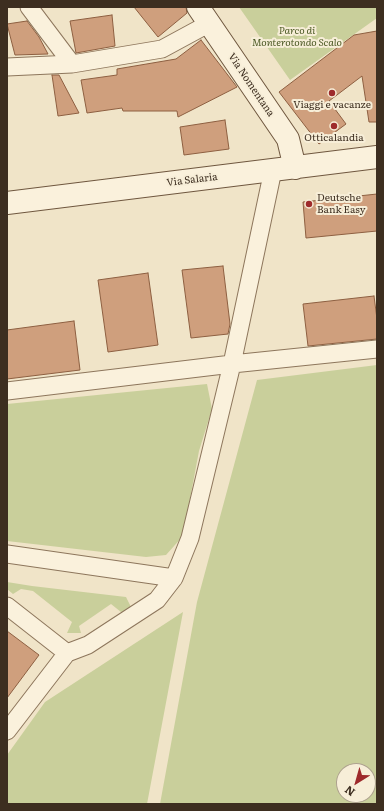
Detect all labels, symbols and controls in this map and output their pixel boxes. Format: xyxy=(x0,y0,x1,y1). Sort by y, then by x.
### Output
park label: Parco di Monterotondo Scalo xyxy=(252,25,342,48)
street label: Via Nomentana xyxy=(225,51,277,119)
marker: Viaggi e vacanze xyxy=(327,88,337,98)
place label: Viaggi e vacanze xyxy=(293,99,371,111)
marker: Otticalandia xyxy=(329,121,339,131)
place label: Otticalandia xyxy=(304,132,364,144)
street label: Via Salaria xyxy=(166,171,218,189)
place label: Deutsche Bank Easy xyxy=(317,192,365,216)
marker: Deutsche Bank Easy xyxy=(304,199,314,209)
north arrow xyxy=(336,763,376,803)
text: N xyxy=(341,783,358,801)

